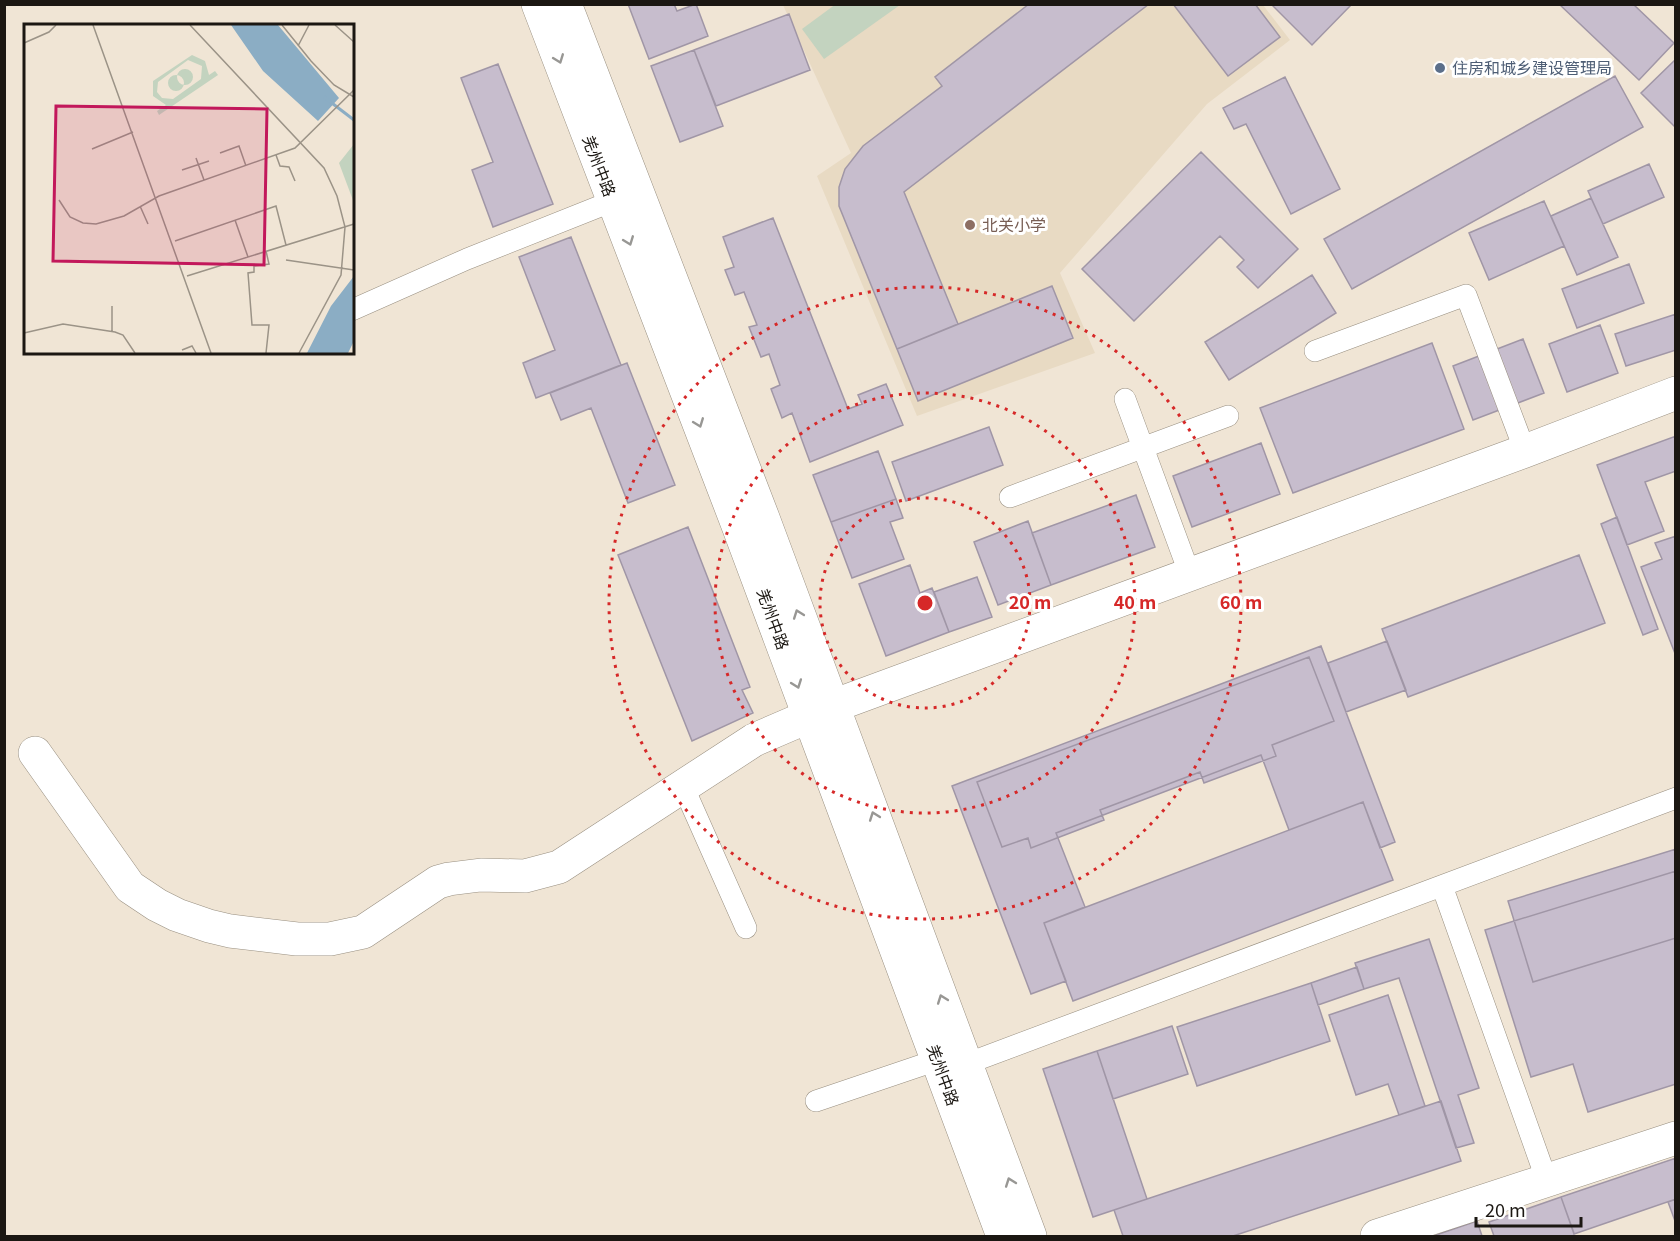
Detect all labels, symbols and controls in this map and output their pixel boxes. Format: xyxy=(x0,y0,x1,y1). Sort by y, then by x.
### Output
inset map xyxy=(24,24,354,354)
one-way arrow xyxy=(551,53,564,64)
place label: 住房和城乡建设管理局 xyxy=(1452,55,1612,79)
marker: 住房和城乡建设管理局 xyxy=(1433,61,1447,75)
street label: 羌州中路 xyxy=(577,131,623,200)
place label: 北关小学 xyxy=(982,212,1046,236)
marker: 北关小学 xyxy=(963,218,977,232)
one-way arrow xyxy=(621,235,634,246)
one-way arrow xyxy=(691,417,704,428)
street label: 羌州中路 xyxy=(752,584,796,653)
text: 20 m xyxy=(1009,588,1051,614)
text: 40 m xyxy=(1114,588,1156,614)
text: 60 m xyxy=(1220,588,1262,614)
centre of rings xyxy=(915,593,935,613)
one-way arrow xyxy=(793,609,806,620)
one-way arrow xyxy=(790,678,803,689)
one-way arrow xyxy=(868,811,881,822)
one-way arrow xyxy=(937,994,949,1005)
street label: 羌州中路 xyxy=(922,1040,966,1109)
one-way arrow xyxy=(1005,1177,1017,1188)
scale bar xyxy=(1476,1190,1581,1228)
text: 20 m xyxy=(1485,1196,1526,1222)

